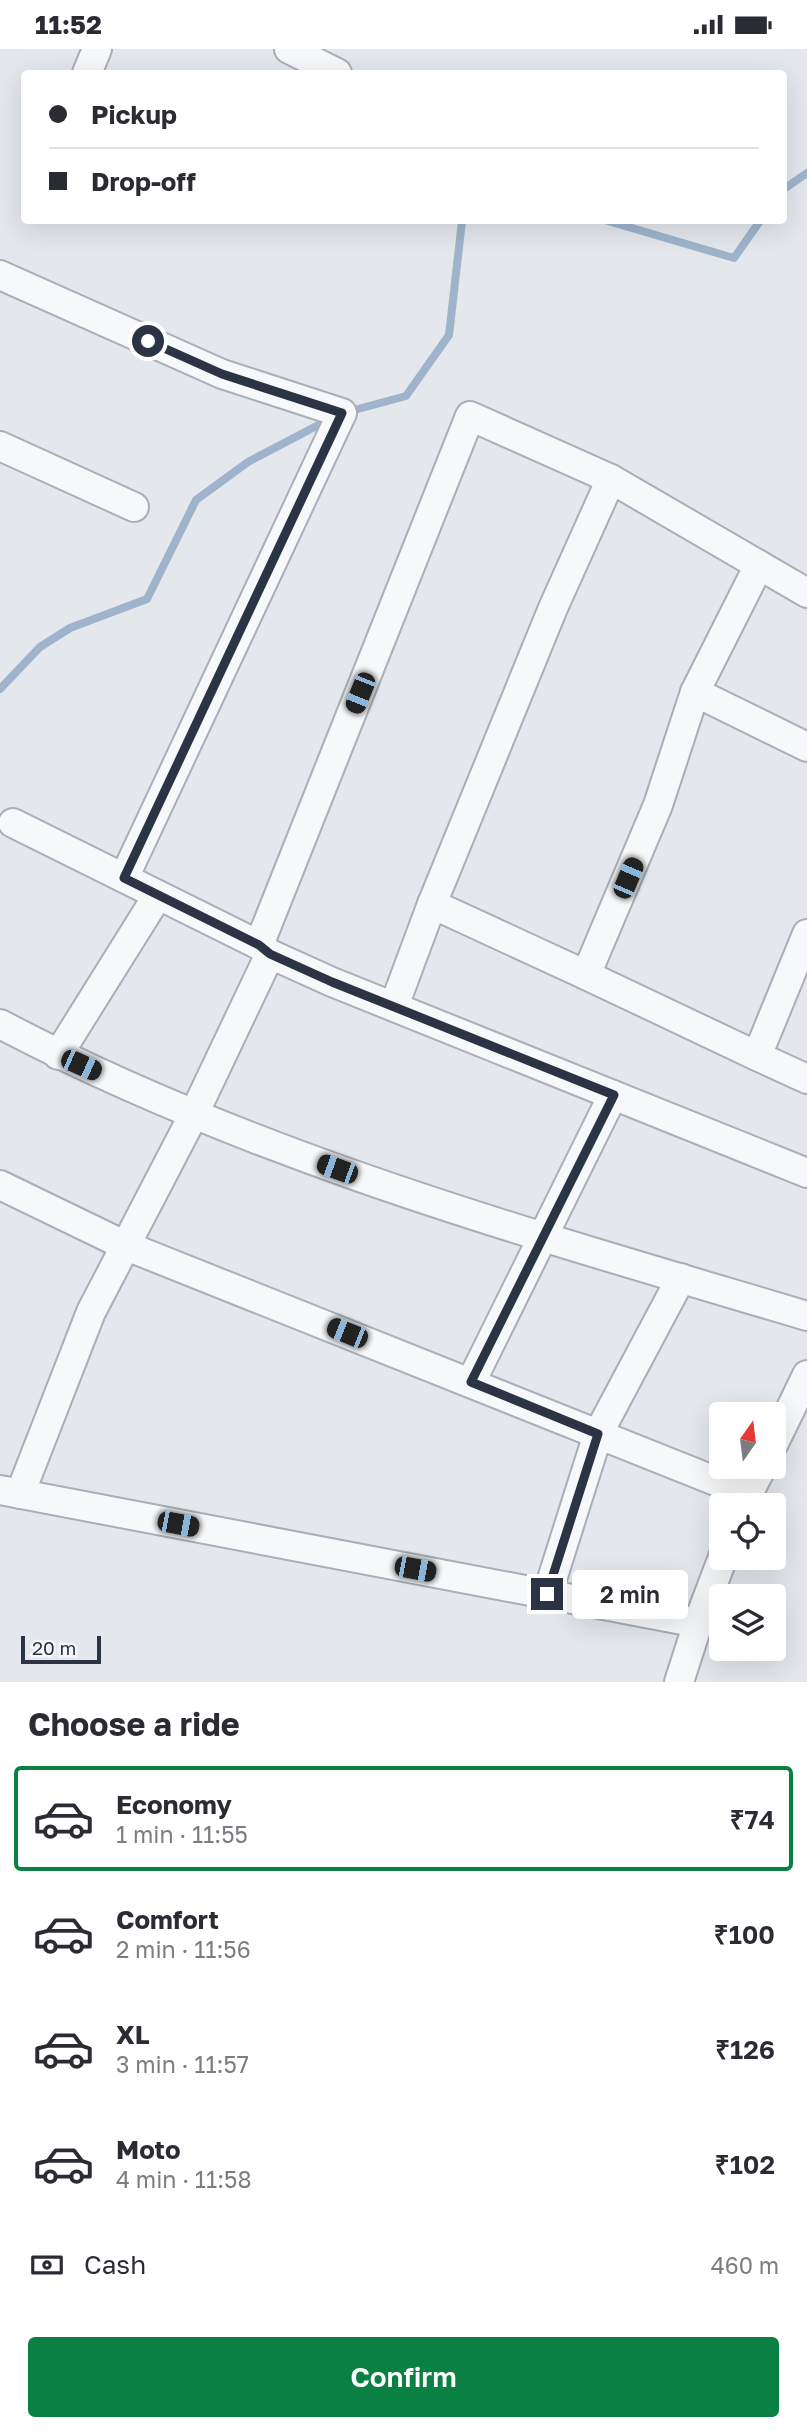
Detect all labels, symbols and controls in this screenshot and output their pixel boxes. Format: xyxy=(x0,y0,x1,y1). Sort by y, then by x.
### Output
text: 11:52 xyxy=(35,9,102,40)
text: Pickup xyxy=(91,99,177,130)
text: Drop-off xyxy=(91,166,196,197)
route start xyxy=(132,325,164,357)
car xyxy=(343,670,378,716)
car xyxy=(611,855,646,901)
car xyxy=(58,1047,105,1083)
car xyxy=(314,1152,361,1186)
car xyxy=(324,1315,371,1351)
north arrow xyxy=(709,1402,786,1479)
map controls xyxy=(709,1402,786,1661)
button: locate xyxy=(709,1493,786,1570)
car xyxy=(156,1510,201,1538)
car xyxy=(393,1555,438,1583)
callout: 2 min xyxy=(572,1569,687,1619)
route end xyxy=(531,1578,563,1610)
text: 2 min xyxy=(600,1580,660,1608)
button: layers xyxy=(709,1584,786,1661)
scale bar xyxy=(21,1633,102,1665)
text: 20 m xyxy=(32,1636,76,1659)
text: Choose a ride xyxy=(28,1705,240,1743)
icon: car xyxy=(32,1787,95,1850)
text: Economy xyxy=(116,1789,232,1820)
text: ₹74 xyxy=(730,1804,775,1835)
text: 1 min · 11:55 xyxy=(116,1820,248,1848)
icon: car xyxy=(32,1902,95,1965)
text: Comfort xyxy=(116,1904,219,1935)
text: ₹100 xyxy=(714,1919,775,1950)
text: 2 min · 11:56 xyxy=(116,1935,251,1963)
icon: car xyxy=(32,2017,95,2080)
text: XL xyxy=(116,2019,150,2050)
text: ₹126 xyxy=(715,2034,775,2065)
text: 3 min · 11:57 xyxy=(116,2050,249,2078)
icon: car xyxy=(32,2132,95,2195)
text: Moto xyxy=(116,2134,181,2165)
text: ₹102 xyxy=(715,2149,775,2180)
text: 4 min · 11:58 xyxy=(116,2165,251,2193)
icon: cash xyxy=(28,2246,66,2284)
text: Cash xyxy=(84,2249,146,2280)
text: 460 m xyxy=(711,2251,779,2279)
button: Confirm xyxy=(28,2337,779,2417)

